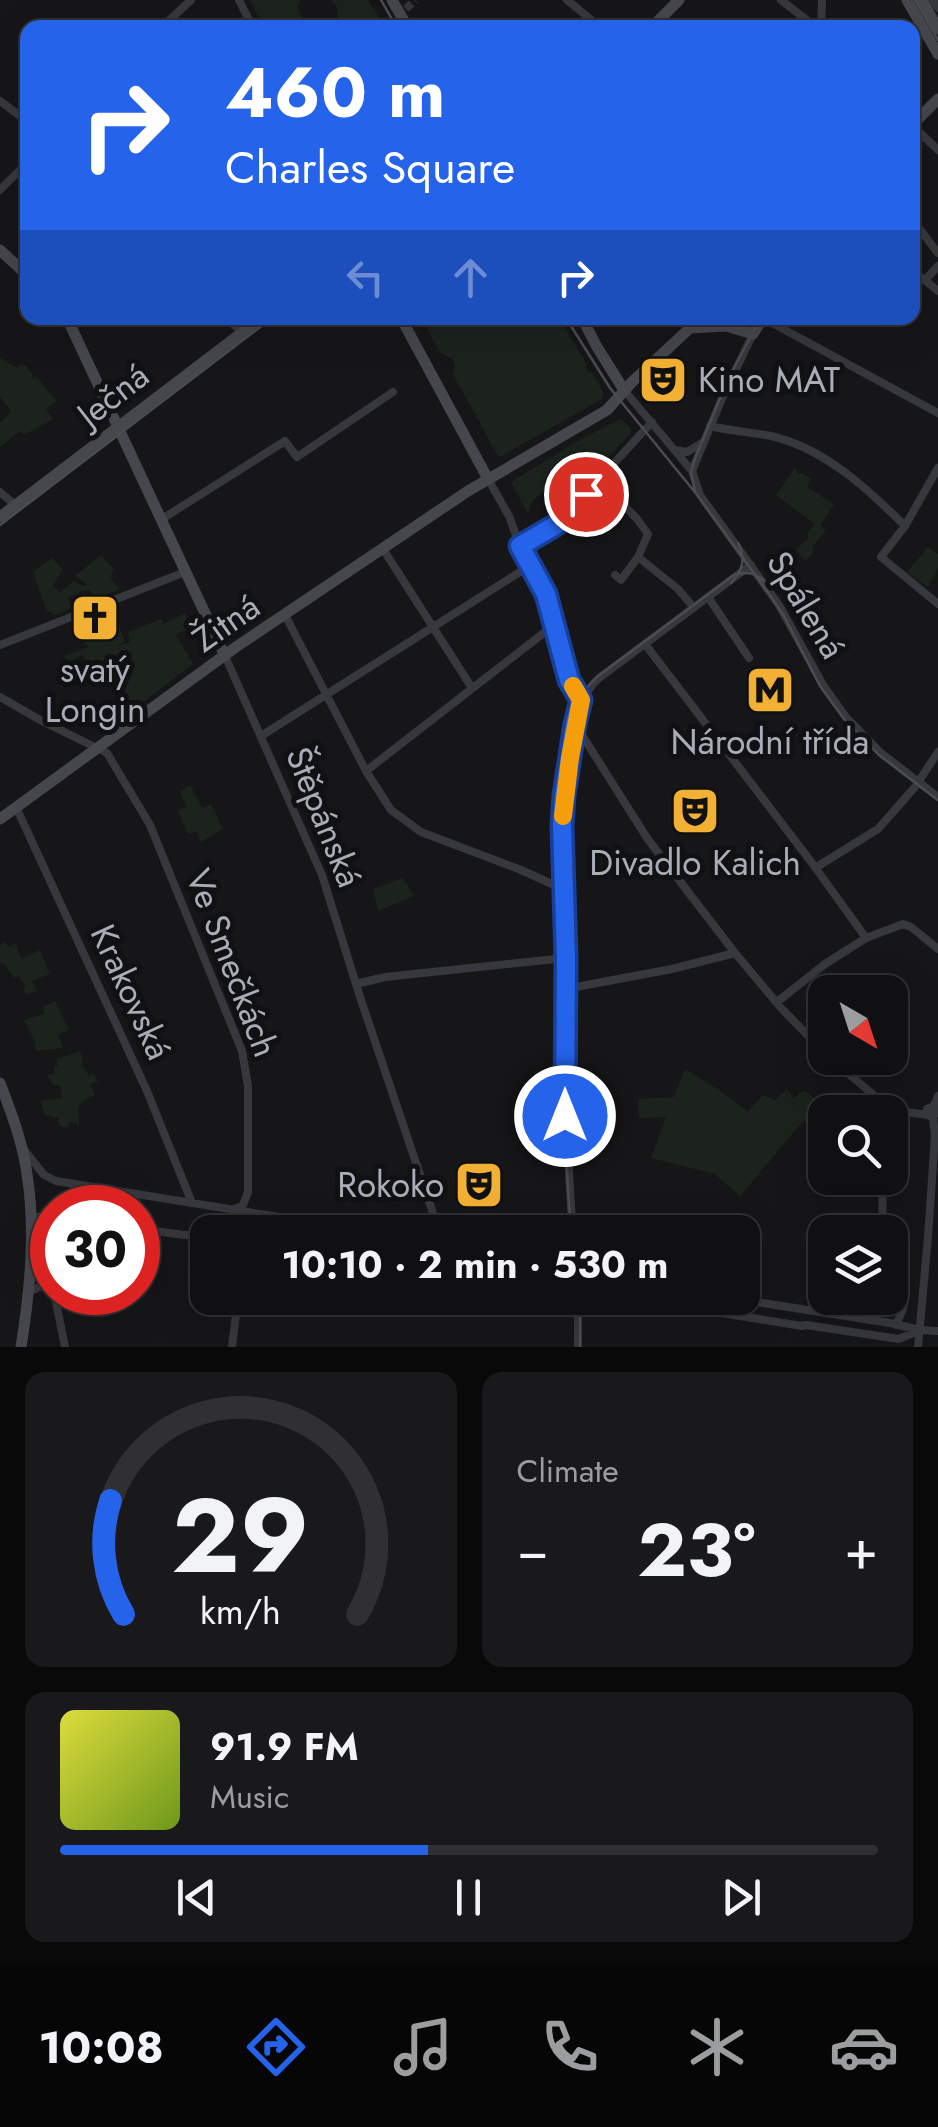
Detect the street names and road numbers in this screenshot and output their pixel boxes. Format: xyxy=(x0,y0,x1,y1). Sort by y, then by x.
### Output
street label: Ječná xyxy=(64,351,159,441)
street label: Spálená xyxy=(754,542,858,668)
street label: Žitná xyxy=(182,582,270,664)
street label: Štěpánská xyxy=(273,739,375,895)
street label: Ve Smečkách xyxy=(173,862,291,1064)
street label: Krakovská xyxy=(78,916,184,1068)

